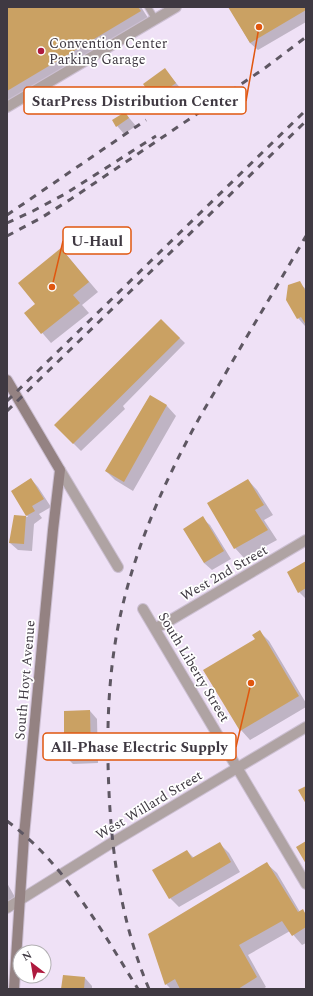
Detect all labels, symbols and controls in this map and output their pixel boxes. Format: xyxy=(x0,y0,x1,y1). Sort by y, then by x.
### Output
place label: Convention Center Parking Garage xyxy=(49,33,168,70)
marker: Convention Center Parking Garage xyxy=(36,46,46,56)
callout: StarPress Distribution Center xyxy=(24,87,246,114)
text: StarPress Distribution Center xyxy=(32,90,239,113)
callout: U-Haul xyxy=(63,227,131,254)
text: U-Haul xyxy=(71,230,123,253)
street label: West 2nd Street xyxy=(176,539,272,607)
street label: South Liberty Street xyxy=(153,608,235,726)
street label: South Hoyt Avenue xyxy=(9,619,41,741)
callout: All-Phase Electric Supply xyxy=(43,733,236,760)
text: All-Phase Electric Supply xyxy=(50,736,228,759)
street label: West Willard Street xyxy=(92,765,206,845)
north arrow xyxy=(12,944,52,984)
text: N xyxy=(19,946,35,965)

